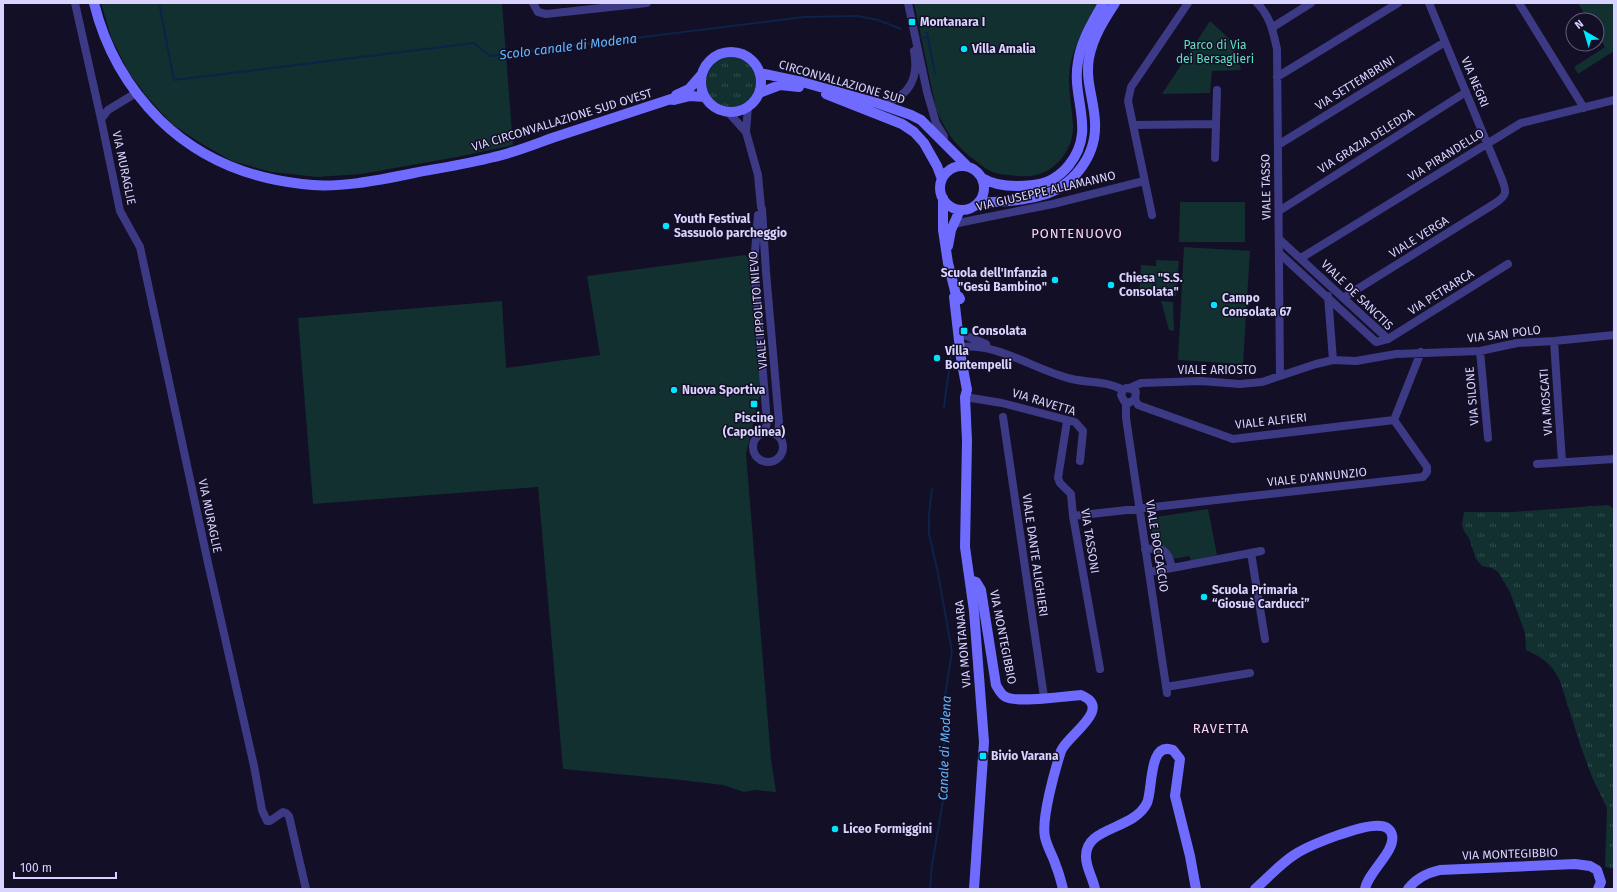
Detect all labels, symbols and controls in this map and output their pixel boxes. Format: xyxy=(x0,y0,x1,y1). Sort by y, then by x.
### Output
north arrow xyxy=(1565,12,1605,52)
place label: Montanara I xyxy=(920,15,985,29)
marker: Montanara I xyxy=(907,17,917,27)
text: N xyxy=(1572,17,1586,32)
water label: Scolo canale di Modena xyxy=(497,31,638,62)
park label: Parco di Via dei Bersaglieri xyxy=(1176,38,1254,66)
place label: Villa Amalia xyxy=(971,42,1036,56)
marker: Villa Amalia xyxy=(959,44,969,54)
street label: VIA SETTEMBRINI xyxy=(1313,53,1397,113)
street label: VIA NEGRI xyxy=(1458,55,1492,109)
street label: CIRCONVALLAZIONE SUD xyxy=(777,57,907,107)
street label: VIA CIRCONVALLAZIONE SUD OVEST xyxy=(470,86,655,154)
street label: VIA GRAZIA DELEDDA xyxy=(1315,106,1417,176)
street label: VIA PIRANDELLO xyxy=(1405,126,1487,184)
street label: VIA MURAGLIE xyxy=(109,130,139,206)
street label: VIALE TASSO xyxy=(1258,154,1274,220)
street label: VIA GIUSEPPE ALLAMANNO xyxy=(975,168,1117,214)
place label: Youth Festival Sassuolo parcheggio xyxy=(673,212,787,240)
street label: VIALE VERGA xyxy=(1387,213,1451,261)
marker: Youth Festival Sassuolo parcheggio xyxy=(661,221,671,231)
district label: PONTENUOVO xyxy=(1031,226,1123,241)
street label: VIALE IPPOLITO NIEVO xyxy=(746,250,770,370)
street label: VIALE DE SANCTIS xyxy=(1318,257,1396,333)
place label: Scuola dell'Infanzia "Gesù Bambino" xyxy=(941,266,1047,294)
street label: VIA PETRARCA xyxy=(1406,266,1477,318)
place label: Chiesa "S.S. Consolata" xyxy=(1119,271,1183,299)
marker: Scuola dell'Infanzia "Gesù Bambino" xyxy=(1050,275,1060,285)
marker: Chiesa "S.S. Consolata" xyxy=(1106,280,1116,290)
place label: Campo Consolata 67 xyxy=(1222,291,1292,319)
marker: Campo Consolata 67 xyxy=(1209,300,1219,310)
street label: VIA SAN POLO xyxy=(1466,323,1542,345)
place label: Consolata xyxy=(972,324,1027,338)
marker: Consolata xyxy=(959,326,969,336)
place label: Villa Bontempelli xyxy=(944,344,1012,372)
marker: Villa Bontempelli xyxy=(932,353,942,363)
street label: VIALE ARIOSTO xyxy=(1177,363,1257,377)
street label: VIA SILONE xyxy=(1462,366,1482,426)
street label: VIA MOSCATI xyxy=(1537,368,1555,436)
place label: Nuova Sportiva xyxy=(682,383,766,397)
marker: Nuova Sportiva xyxy=(669,385,679,395)
street label: VIA RAVETTA xyxy=(1010,386,1078,418)
marker: Piscine (Capolinea) xyxy=(749,399,759,409)
street label: VIALE ALFIERI xyxy=(1234,410,1308,432)
place label: Piscine (Capolinea) xyxy=(723,411,785,439)
street label: VIALE D'ANNUNZIO xyxy=(1266,465,1368,489)
street label: VIA MURAGLIE xyxy=(195,478,225,554)
street label: VIALE DANTE ALIGHIERI xyxy=(1019,493,1051,617)
street label: VIALE BOCCACCIO xyxy=(1143,499,1171,593)
street label: VIA TASSONI xyxy=(1078,507,1102,575)
place label: Scuola Primaria “Giosuè Carducci” xyxy=(1212,583,1310,611)
street label: VIA MONTEGIBBIO xyxy=(987,589,1019,685)
marker: Scuola Primaria “Giosuè Carducci” xyxy=(1199,592,1209,602)
street label: VIA MONTANARA xyxy=(952,600,974,688)
water label: Canale di Modena xyxy=(935,696,954,801)
district label: RAVETTA xyxy=(1193,721,1249,736)
place label: Bivio Varana xyxy=(991,749,1059,763)
marker: Bivio Varana xyxy=(978,751,988,761)
place label: Liceo Formiggini xyxy=(843,822,932,836)
marker: Liceo Formiggini xyxy=(830,824,840,834)
street label: VIA MONTEGIBBIO xyxy=(1462,845,1558,863)
scale bar xyxy=(14,854,116,880)
text: 100 m xyxy=(20,861,52,875)

